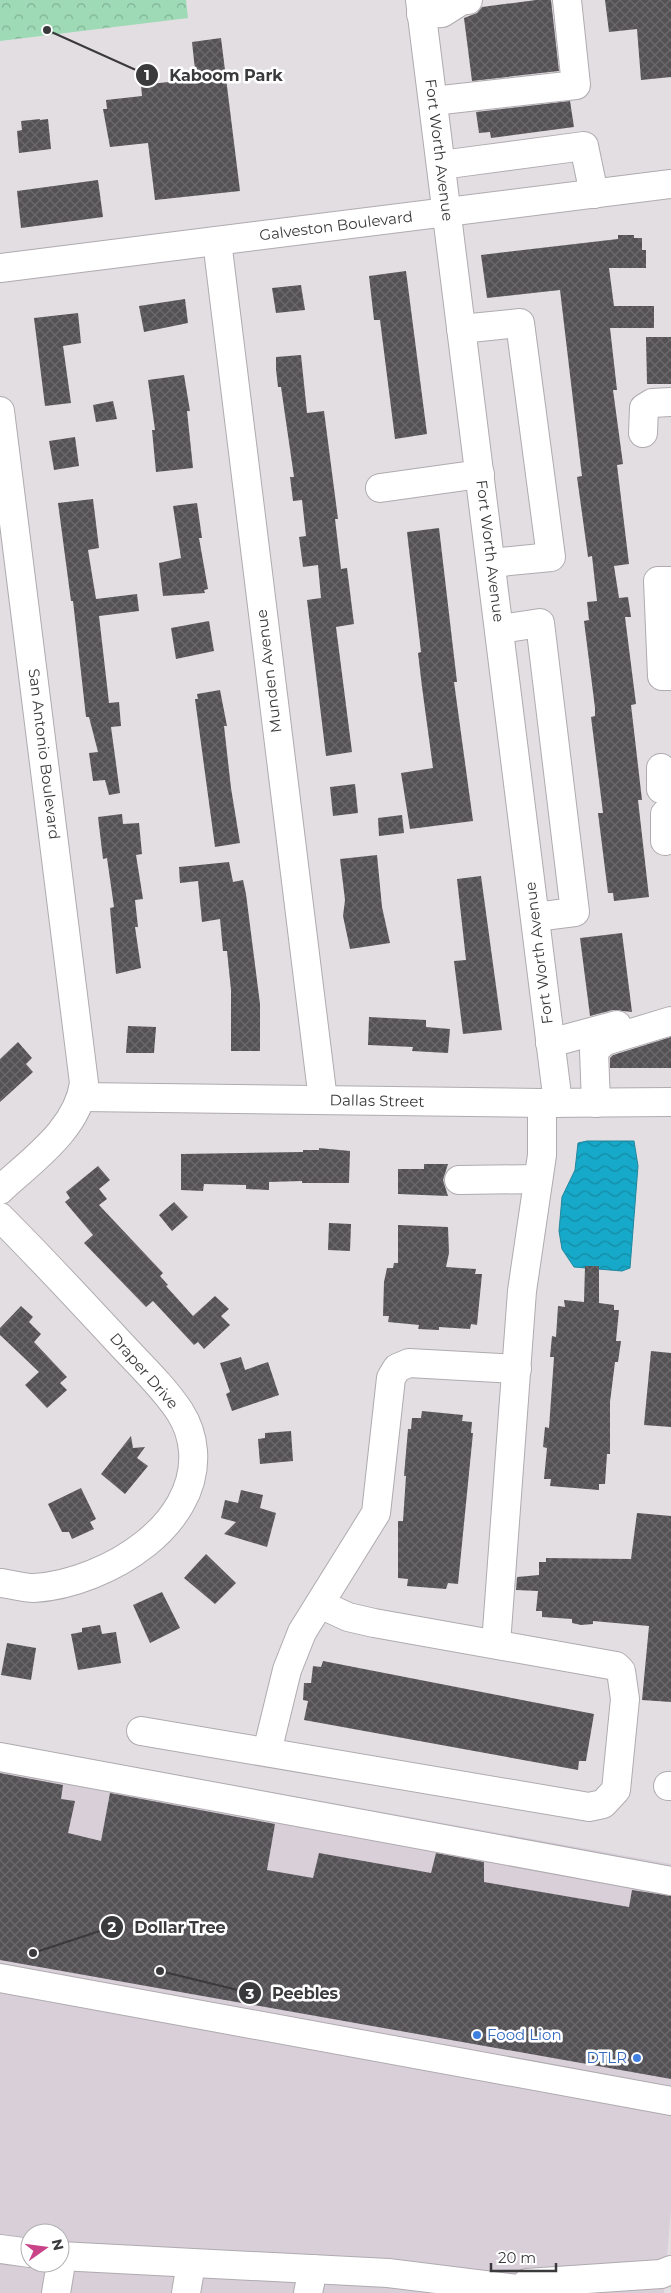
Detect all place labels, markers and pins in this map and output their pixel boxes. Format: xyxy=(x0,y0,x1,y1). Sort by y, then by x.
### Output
callout: Kaboom Park xyxy=(135,60,293,91)
callout: Dollar Tree xyxy=(100,1912,236,1943)
callout: Peebles xyxy=(237,1978,348,2009)
place label: Food Lion xyxy=(487,2025,562,2044)
marker: Food Lion xyxy=(471,2029,483,2041)
place label: DTLR xyxy=(586,2048,627,2067)
marker: DTLR xyxy=(631,2052,643,2064)

